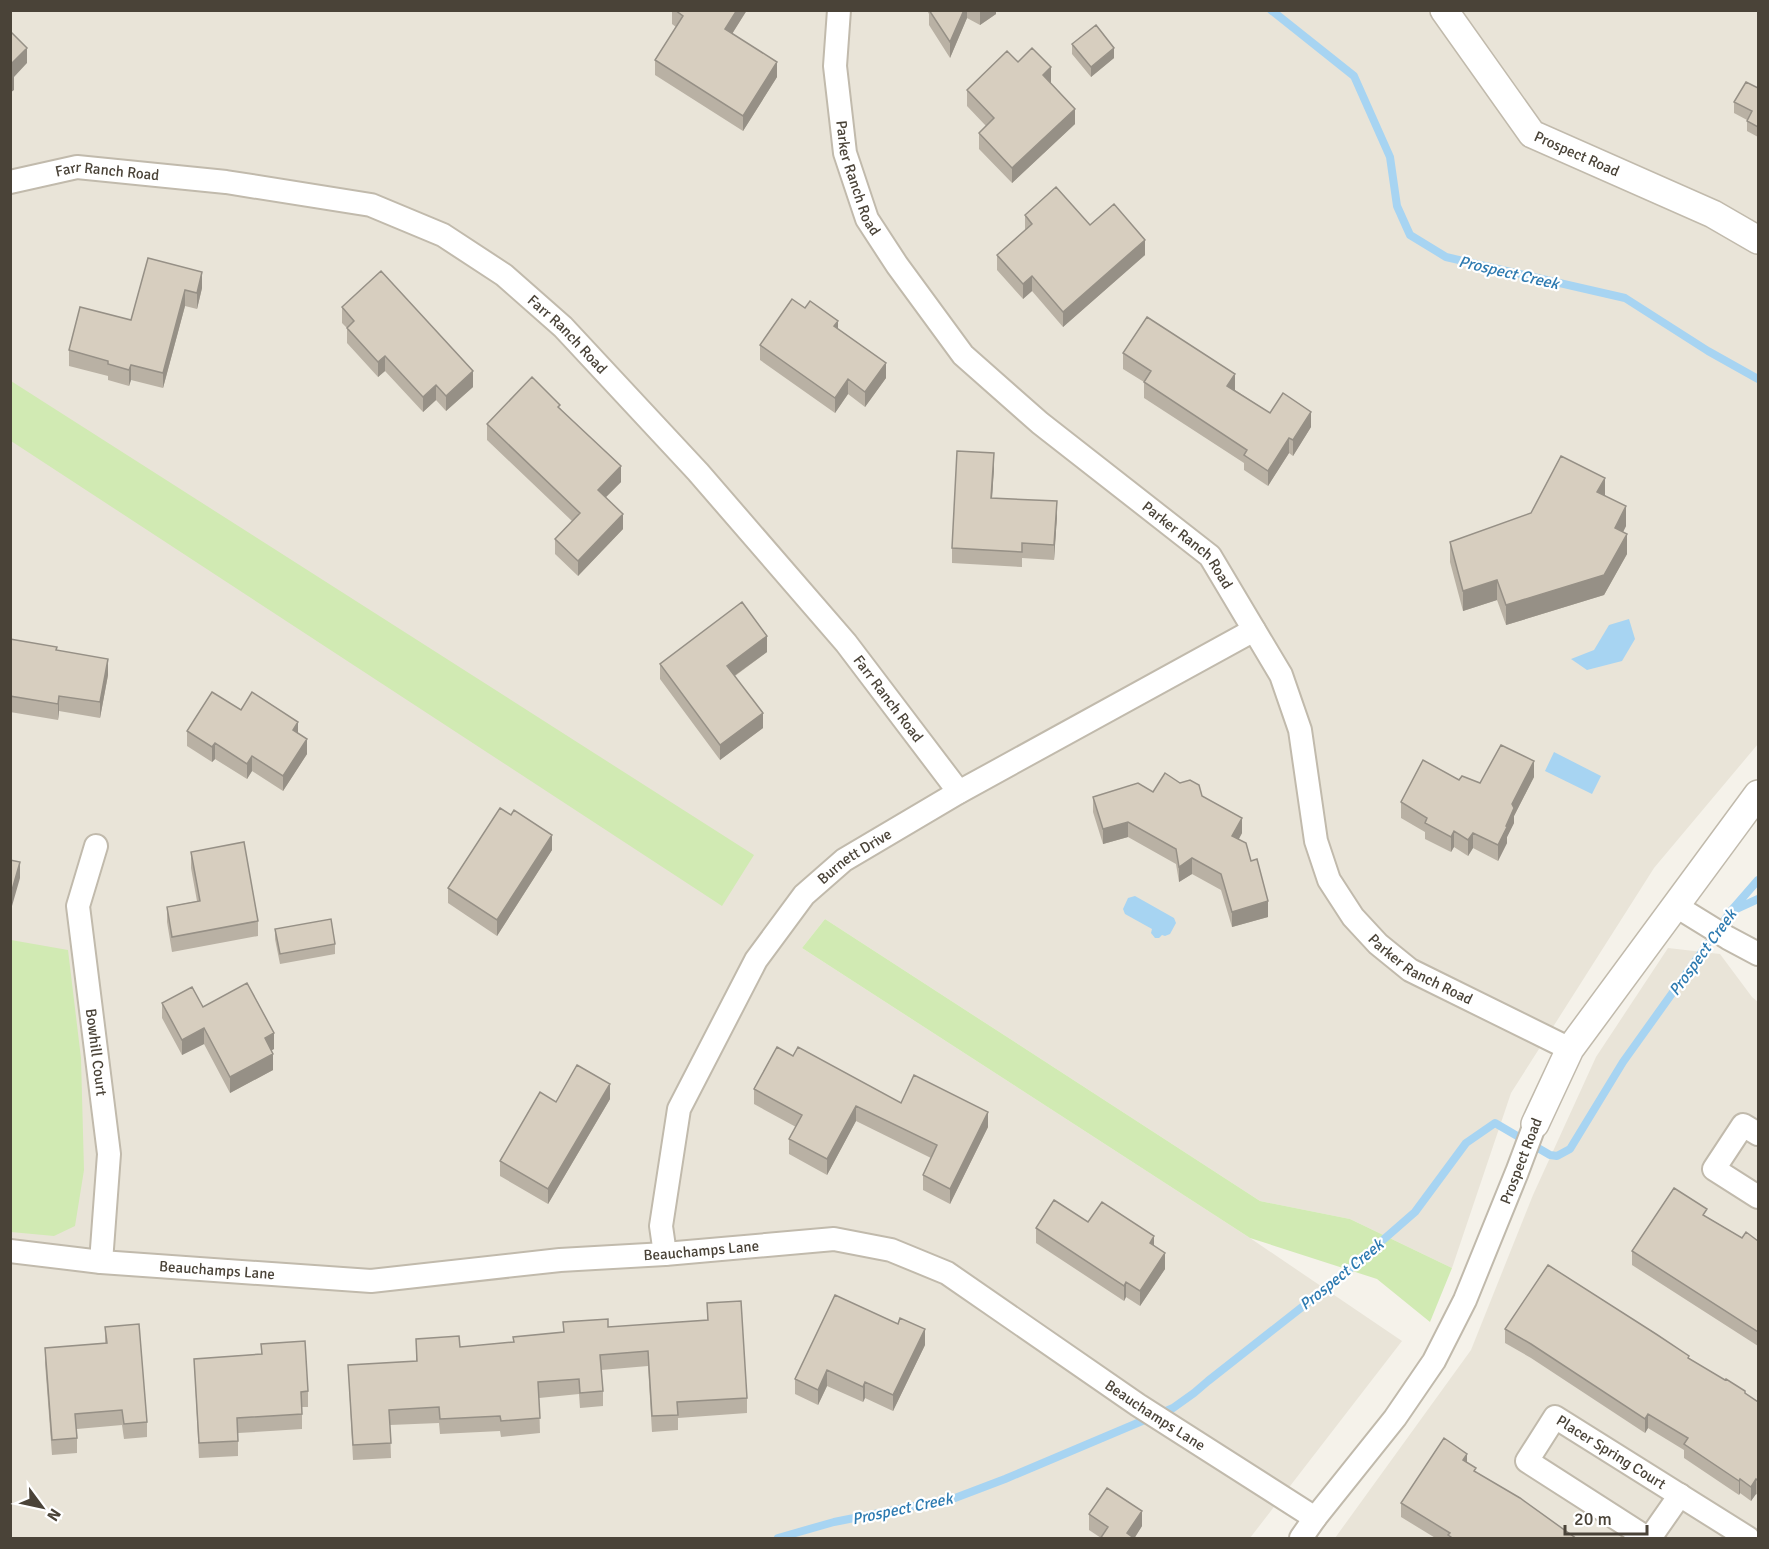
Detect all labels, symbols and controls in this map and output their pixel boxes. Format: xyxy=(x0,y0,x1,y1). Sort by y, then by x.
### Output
street label: Parker Ranch Road xyxy=(832,119,884,239)
street label: Prospect Road xyxy=(1531,127,1622,180)
street label: Farr Ranch Road xyxy=(54,158,160,184)
water label: Prospect Creek xyxy=(1457,252,1563,295)
street label: Farr Ranch Road xyxy=(524,291,611,377)
street label: Parker Ranch Road xyxy=(1139,497,1237,592)
street label: Farr Ranch Road xyxy=(849,652,927,746)
street label: Burnett Drive xyxy=(814,825,895,888)
water label: Prospect Creek xyxy=(1665,904,1742,1000)
street label: Parker Ranch Road xyxy=(1364,930,1476,1008)
street label: Bowhill Court xyxy=(82,1008,111,1097)
street label: Prospect Road xyxy=(1496,1115,1546,1207)
water label: Prospect Creek xyxy=(1296,1234,1389,1315)
street label: Beauchamps Lane xyxy=(643,1237,760,1264)
street label: Beauchamps Lane xyxy=(159,1257,276,1283)
street label: Beauchamps Lane xyxy=(1102,1376,1209,1455)
street label: Placer Spring Court xyxy=(1553,1411,1669,1493)
north arrow xyxy=(12,1477,72,1537)
water label: Prospect Creek xyxy=(850,1488,956,1529)
scale bar xyxy=(1565,1498,1648,1536)
text: N xyxy=(42,1505,65,1525)
text: 20 m xyxy=(1574,1508,1612,1530)

